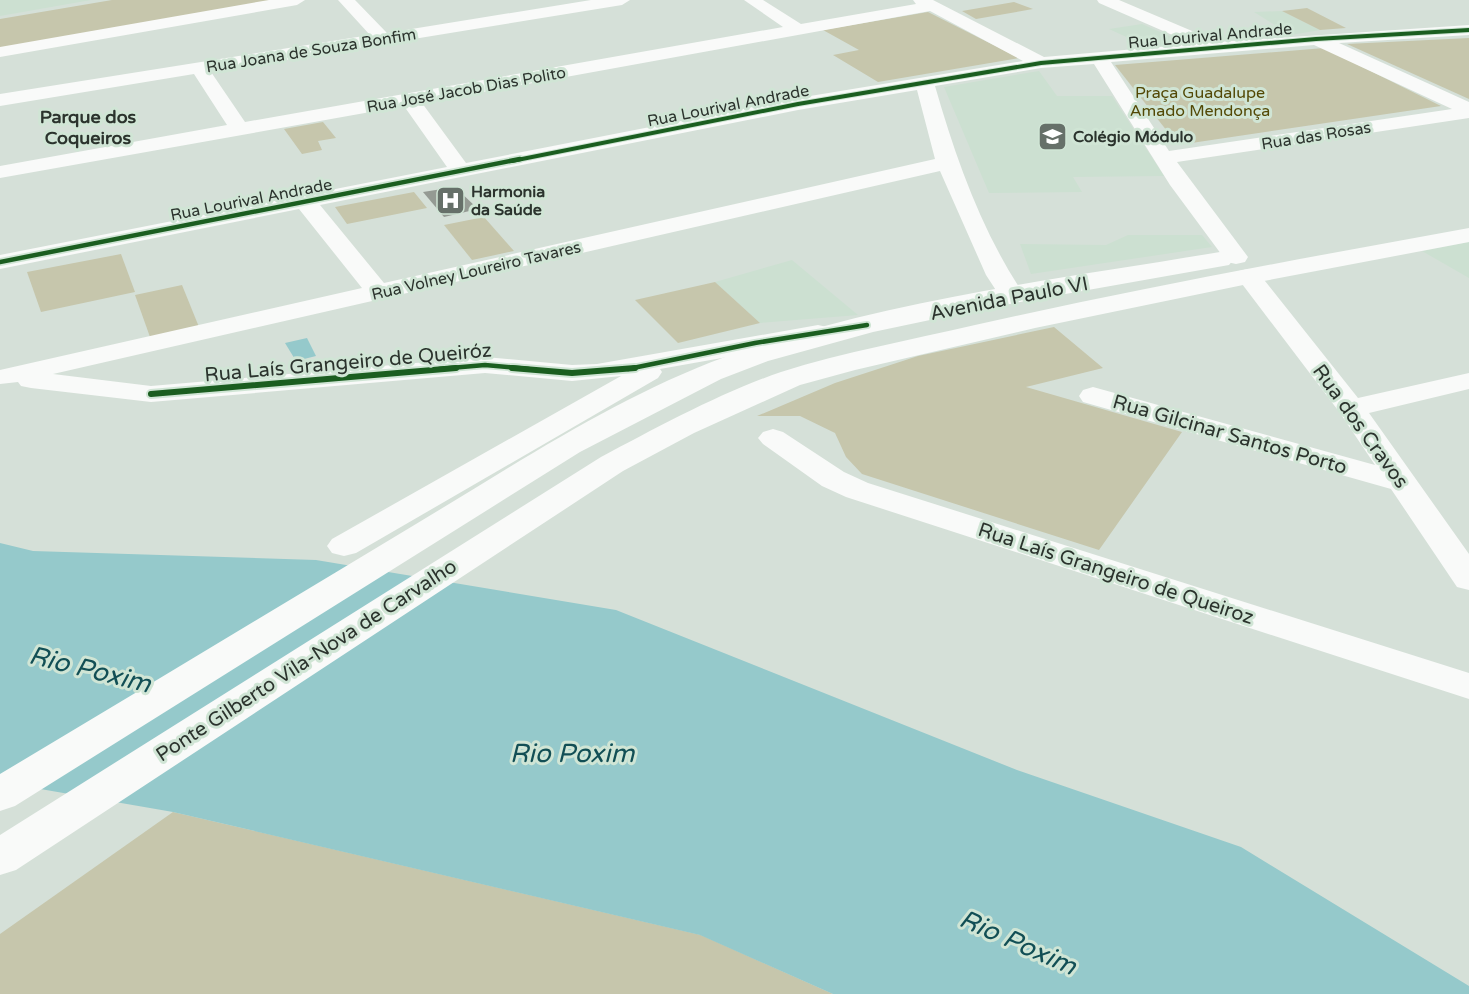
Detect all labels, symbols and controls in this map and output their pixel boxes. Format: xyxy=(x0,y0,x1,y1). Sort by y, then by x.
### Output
street label: Rua Lourival Andrade xyxy=(1127,19,1293,53)
street label: Rua Joana de Souza Bonfim xyxy=(205,25,418,77)
street label: Rua José Jacob Dias Polito xyxy=(365,63,567,117)
street label: Rua Lourival Andrade xyxy=(646,80,811,131)
park label: Praça Guadalupe Amado Mendonça xyxy=(1130,83,1270,121)
district label: Parque dos Coqueiros xyxy=(40,106,137,149)
street label: Rua das Rosas xyxy=(1260,117,1372,155)
school or university icon: Colégio Módulo xyxy=(1036,120,1068,152)
place label: Colégio Módulo xyxy=(1073,127,1193,147)
street label: Rua Lourival Andrade xyxy=(169,174,334,225)
place label: Harmonia da Saúde xyxy=(471,182,545,220)
hospital icon: Harmonia da Saúde xyxy=(434,184,466,216)
street label: Rua Volney Loureiro Tavares xyxy=(370,237,583,305)
street label: Avenida Paulo VI xyxy=(928,272,1090,326)
street label: Rua Laís Grangeiro de Queiróz xyxy=(203,338,493,388)
street label: Rua dos Cravos xyxy=(1307,360,1413,493)
street label: Rua Gilcinar Santos Porto xyxy=(1110,390,1350,480)
street label: Rua Laís Grangeiro de Queiroz xyxy=(975,518,1257,630)
street label: Ponte Gilberto Vila-Nova de Carvalho xyxy=(152,554,461,767)
water label: Rio Poxim xyxy=(26,639,155,700)
water label: Rio Poxim xyxy=(510,738,635,769)
water label: Rio Poxim xyxy=(955,903,1082,982)

